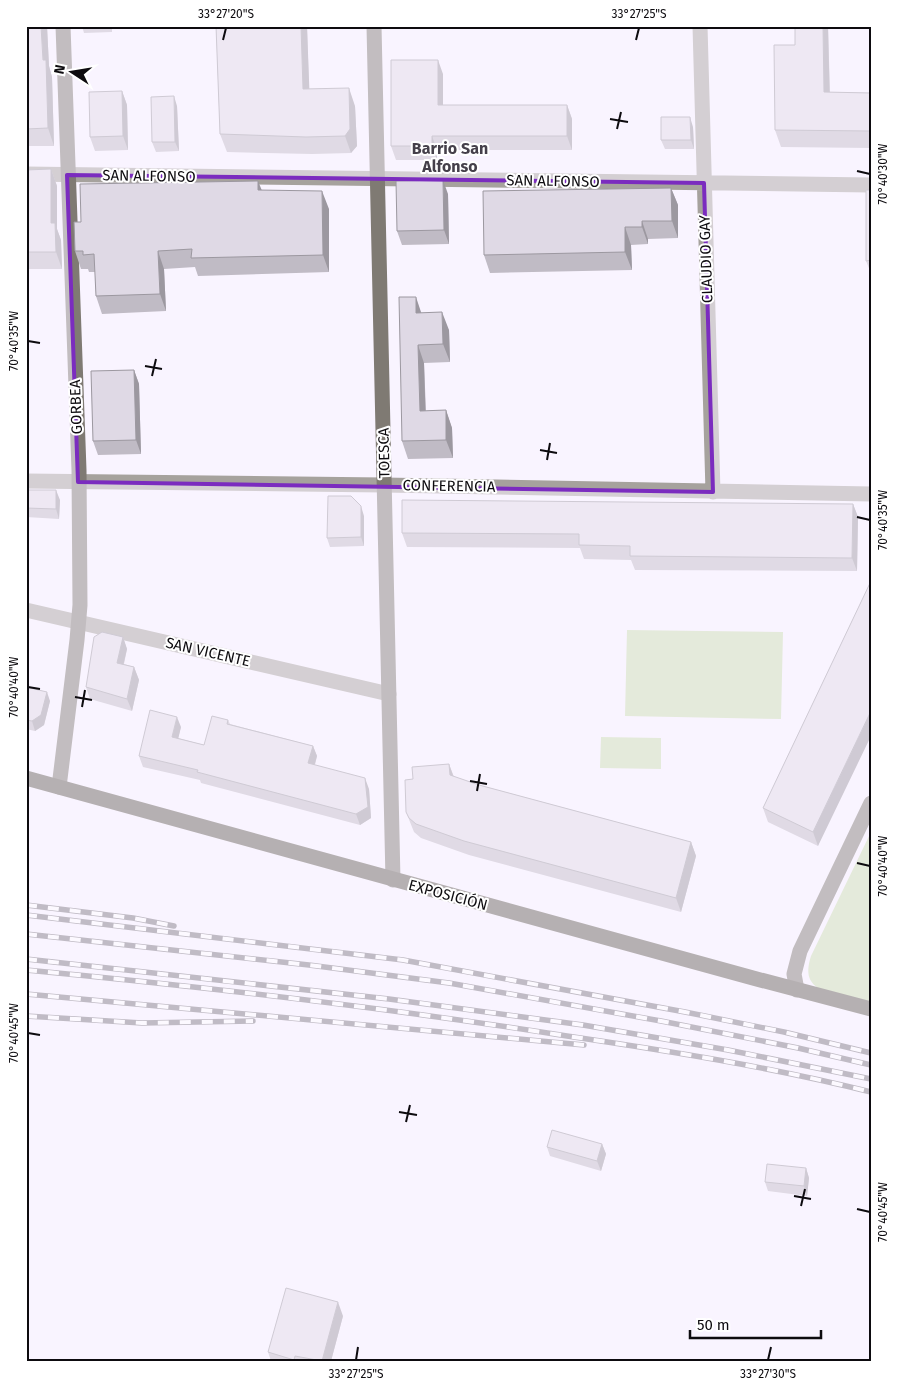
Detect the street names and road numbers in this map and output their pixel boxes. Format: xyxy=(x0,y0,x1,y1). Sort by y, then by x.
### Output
street label: SAN ALFONSO xyxy=(102,166,196,186)
street label: SAN ALFONSO xyxy=(506,171,600,191)
street label: CLAUDIO GAY xyxy=(695,214,717,303)
street label: GORBEA xyxy=(66,379,86,435)
street label: TOESCA xyxy=(375,427,393,478)
street label: CONFERENCIA xyxy=(402,476,496,496)
street label: SAN VICENTE xyxy=(164,634,252,670)
street label: EXPOSICIÓN xyxy=(406,876,490,914)

